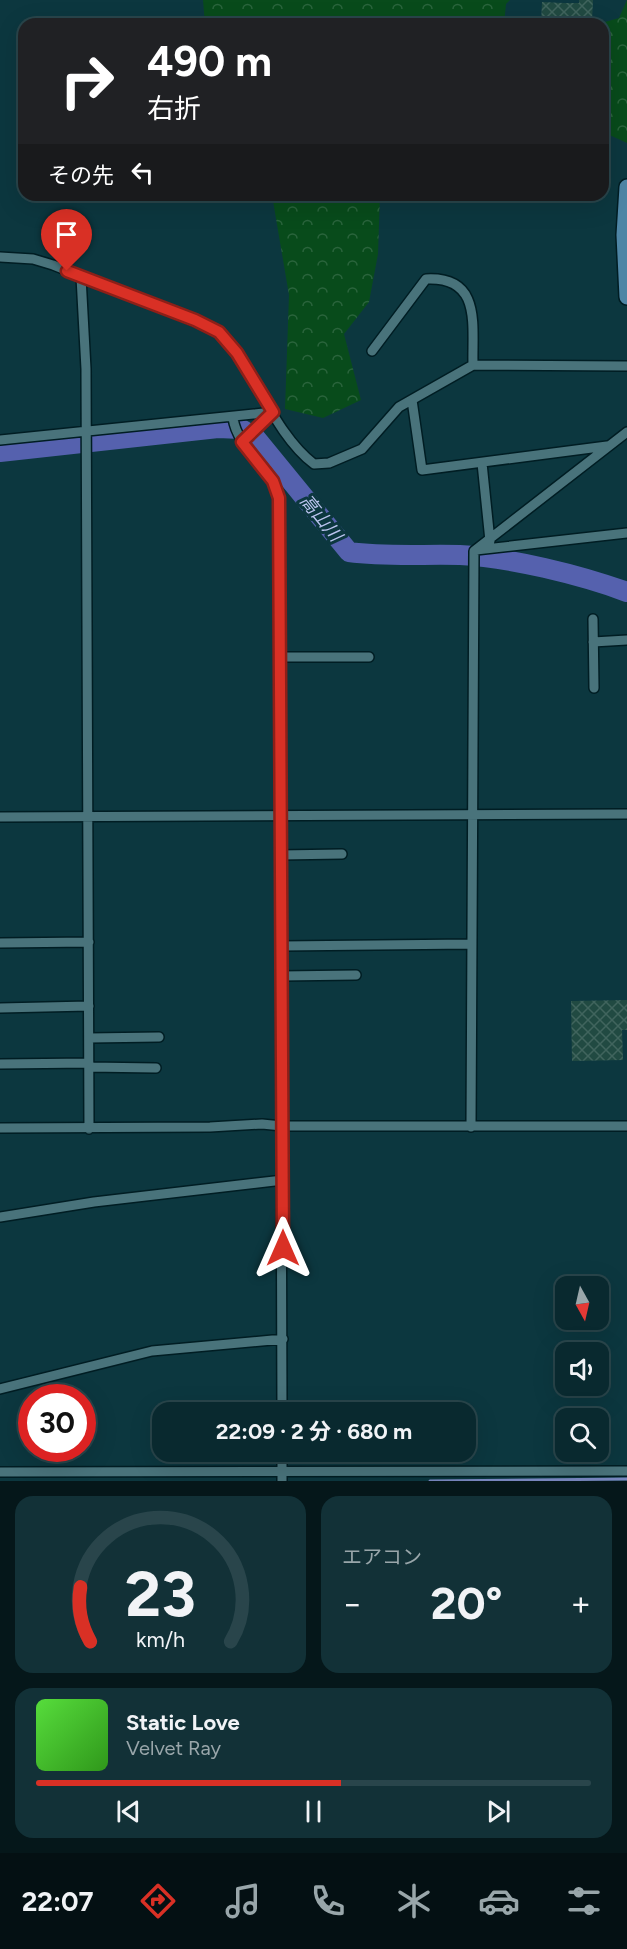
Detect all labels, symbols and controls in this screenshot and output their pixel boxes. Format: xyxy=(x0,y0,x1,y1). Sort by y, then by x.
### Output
text: 490 m xyxy=(147,36,272,87)
icon: right xyxy=(48,42,126,120)
text: 右折 xyxy=(147,92,201,125)
icon: left xyxy=(126,156,159,189)
text: その先 xyxy=(48,162,114,189)
pin xyxy=(41,209,92,271)
icon: arrive xyxy=(50,218,83,251)
water label: 高山川 xyxy=(295,490,348,547)
position arrow xyxy=(251,1216,315,1280)
north arrow xyxy=(555,1276,609,1330)
map controls xyxy=(555,1276,609,1462)
button: sound xyxy=(555,1342,609,1396)
speed limit sign: 30 xyxy=(18,1384,96,1462)
button: search xyxy=(555,1408,609,1462)
text: 22:09 · 2 分 · 680 m xyxy=(216,1418,412,1445)
text: エアコン xyxy=(342,1545,422,1569)
text: 23 xyxy=(125,1557,196,1632)
text: 20° xyxy=(430,1576,503,1630)
text: − xyxy=(342,1584,363,1623)
text: + xyxy=(570,1584,591,1623)
text: km/h xyxy=(136,1627,185,1652)
text: Static Love xyxy=(126,1709,240,1736)
text: Velvet Ray xyxy=(126,1736,221,1760)
icon: previous xyxy=(112,1795,145,1828)
icon: pause xyxy=(297,1795,330,1828)
icon: next xyxy=(482,1795,515,1828)
icon: directions xyxy=(137,1880,179,1922)
icon: music xyxy=(222,1880,264,1922)
icon: phone xyxy=(307,1880,349,1922)
icon: climate xyxy=(393,1880,435,1922)
icon: car xyxy=(478,1880,520,1922)
icon: filters xyxy=(563,1880,605,1922)
text: 22:07 xyxy=(22,1885,94,1918)

